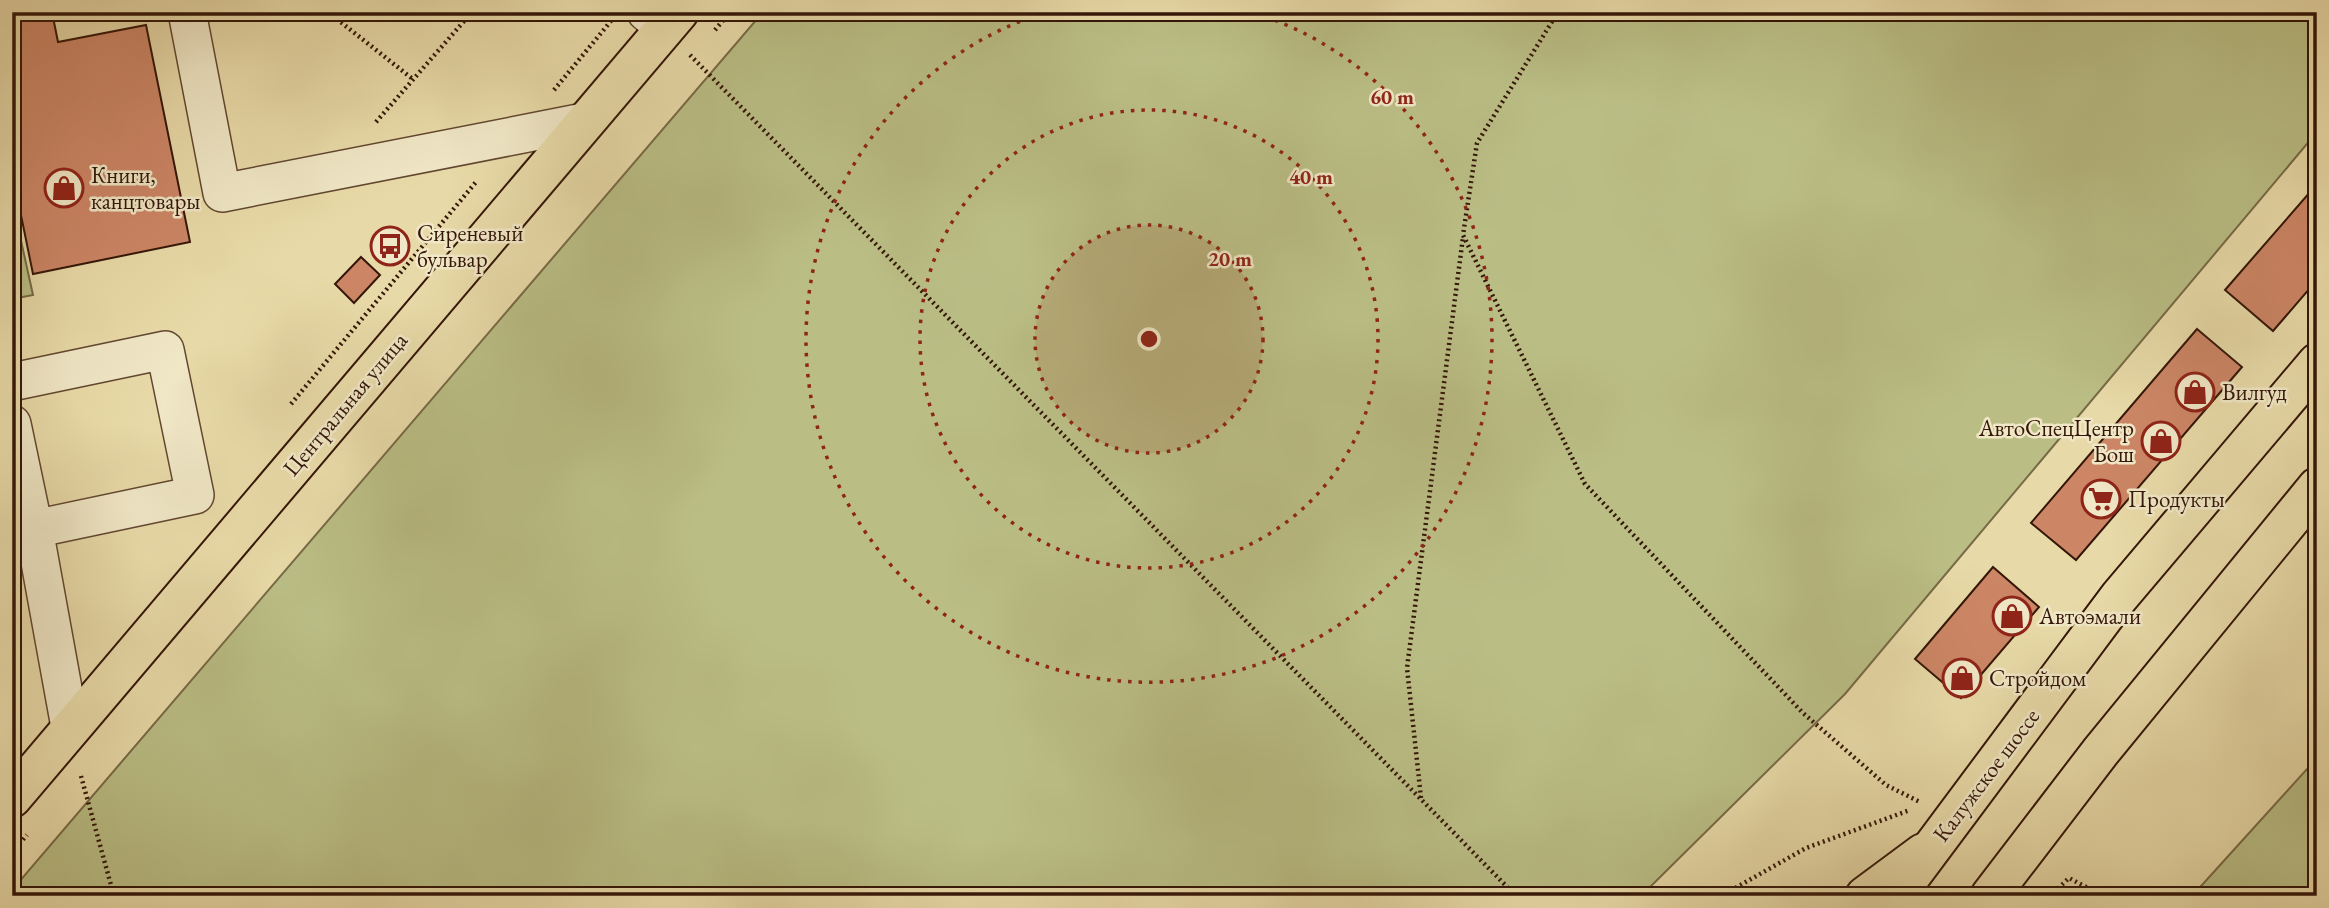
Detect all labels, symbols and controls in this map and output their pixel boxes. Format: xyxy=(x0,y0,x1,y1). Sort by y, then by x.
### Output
text: 60 m xyxy=(1370,83,1414,110)
place label: Книги, канцтовары xyxy=(91,160,200,216)
text: 40 m xyxy=(1289,163,1333,190)
shop icon: Книги, канцтовары xyxy=(43,167,85,209)
place label: Сиреневый бульвар xyxy=(417,218,523,274)
bus stop icon: Сиреневый бульвар xyxy=(369,225,411,267)
text: 20 m xyxy=(1208,245,1252,272)
street label: Центральная улица xyxy=(276,325,414,482)
centre of rings xyxy=(1137,327,1161,351)
shop icon: Вилгуд xyxy=(2174,371,2216,413)
place label: Вилгуд xyxy=(2222,377,2287,407)
place label: АвтоСпецЦентр Бош xyxy=(1978,413,2134,469)
shop icon: АвтоСпецЦентр Бош xyxy=(2140,420,2182,462)
supermarket icon: Продукты xyxy=(2080,478,2122,520)
place label: Продукты xyxy=(2128,484,2225,514)
shop icon: Автоэмали xyxy=(1991,595,2033,637)
place label: Автоэмали xyxy=(2038,601,2141,631)
shop icon: Стройдом xyxy=(1941,657,1983,699)
place label: Стройдом xyxy=(1989,663,2087,693)
street label: Калужское шоссе xyxy=(1926,702,2046,848)

